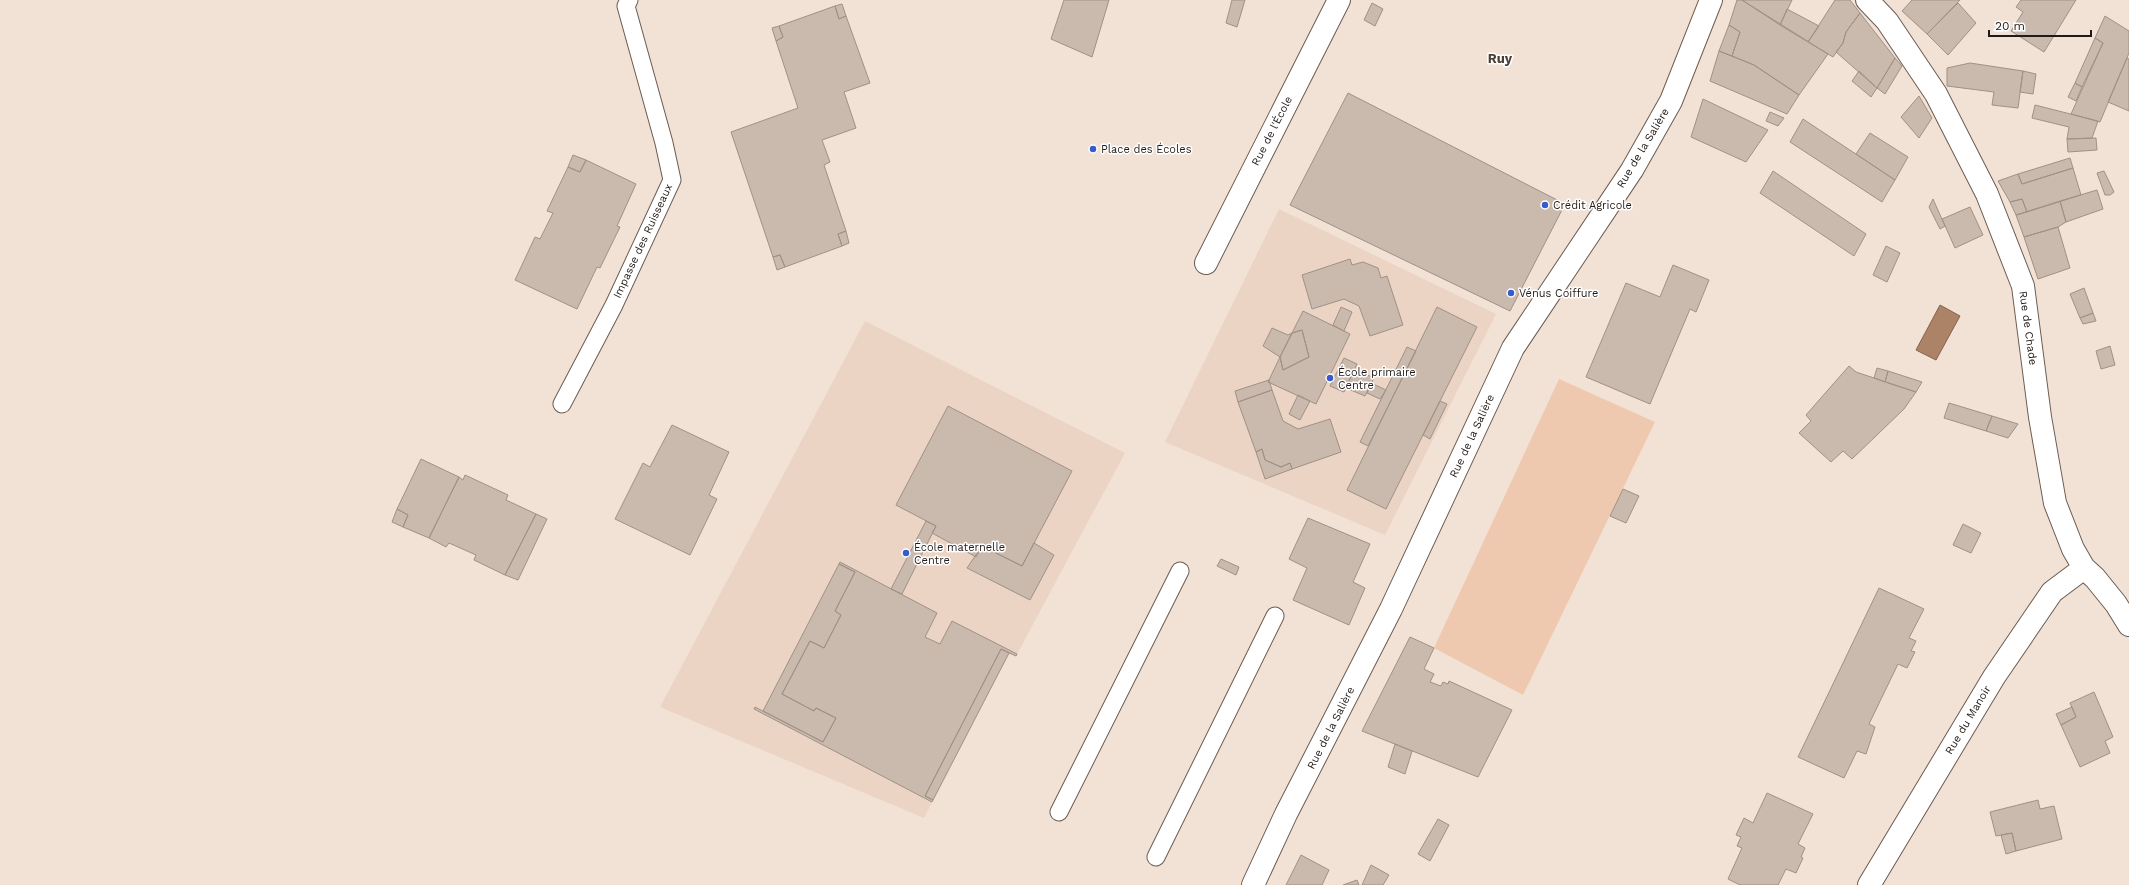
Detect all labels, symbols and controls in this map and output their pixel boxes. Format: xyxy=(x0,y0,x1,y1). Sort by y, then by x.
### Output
scale bar xyxy=(1989,12,2091,38)
text: 20 m xyxy=(1995,19,2025,33)
district label: Ruy xyxy=(1488,51,1513,66)
street label: Rue de l'École xyxy=(1248,94,1295,168)
street label: Rue de la Salière xyxy=(1614,106,1672,190)
place label: Place des Écoles xyxy=(1101,142,1192,156)
marker: Place des Écoles xyxy=(1088,144,1098,154)
street label: Impasse des Ruisseaux xyxy=(611,181,675,300)
place label: Crédit Agricole xyxy=(1553,199,1632,212)
marker: Crédit Agricole xyxy=(1540,200,1550,210)
place label: Vénus Coiffure xyxy=(1519,287,1598,300)
marker: Vénus Coiffure xyxy=(1506,288,1516,298)
street label: Rue de Chade xyxy=(2016,290,2040,366)
place label: École primaire Centre xyxy=(1338,365,1416,392)
marker: École primaire Centre xyxy=(1325,373,1335,383)
street label: Rue de la Salière xyxy=(1447,392,1497,480)
place label: École maternelle Centre xyxy=(914,540,1005,567)
marker: École maternelle Centre xyxy=(901,548,911,558)
street label: Rue du Manoir xyxy=(1942,683,1994,757)
street label: Rue de la Salière xyxy=(1305,685,1357,771)

